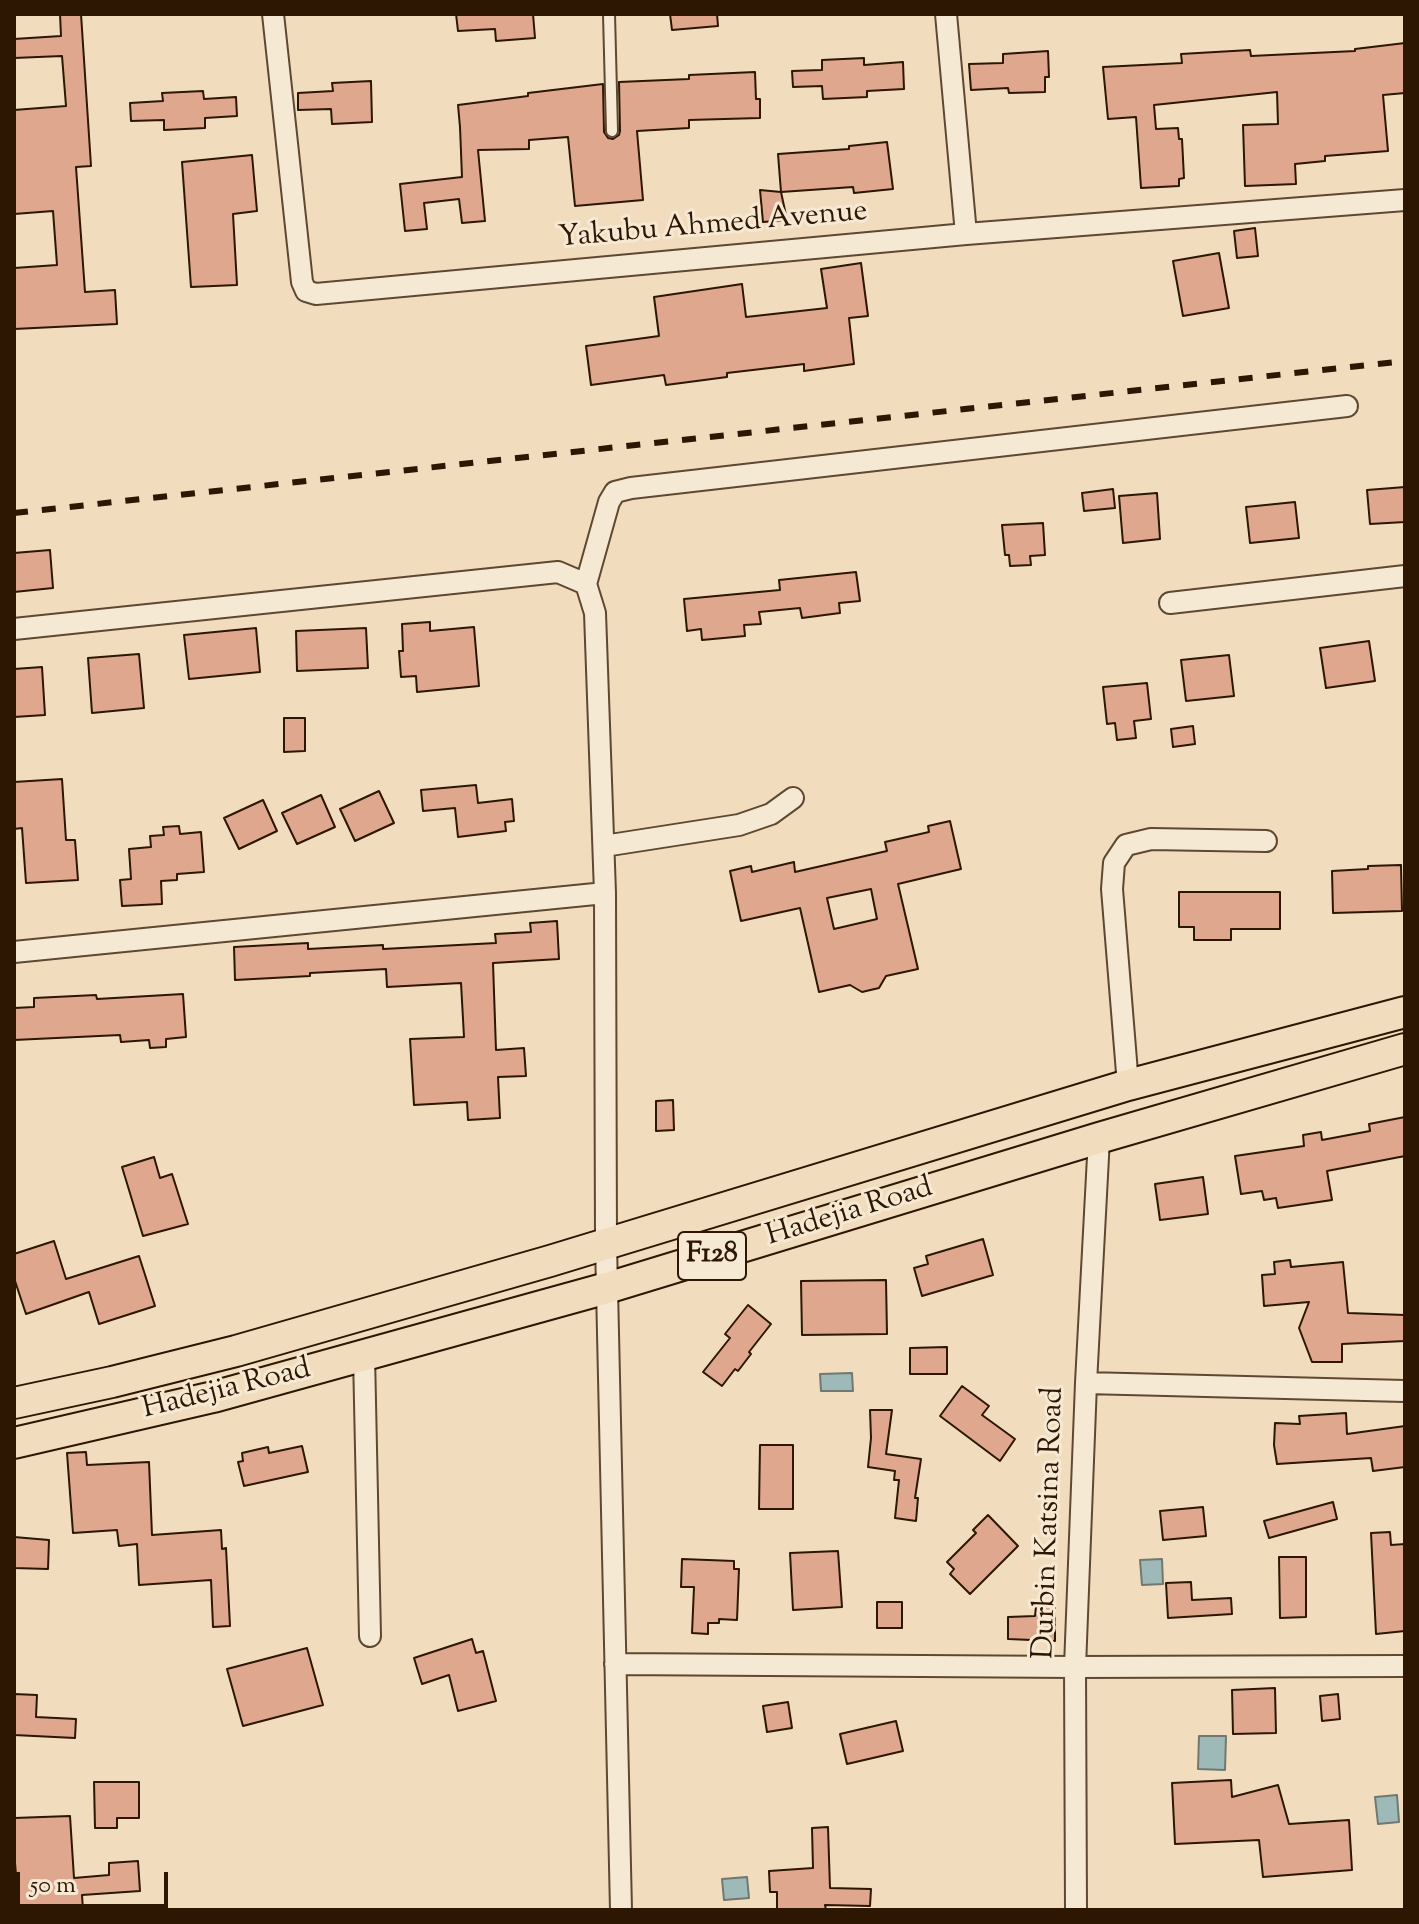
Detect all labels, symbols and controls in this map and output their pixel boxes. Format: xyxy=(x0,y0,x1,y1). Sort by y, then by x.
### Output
street label: Yakubu Ahmed Avenue xyxy=(557,196,869,258)
street label: Hadejia Road xyxy=(762,1172,938,1256)
road number: F128 xyxy=(678,1232,746,1280)
street label: Hadejia Road xyxy=(139,1353,315,1429)
street label: Durbin Katsina Road xyxy=(1028,1386,1074,1660)
scale bar xyxy=(20,1856,172,1906)
text: 50 m xyxy=(30,1869,76,1903)

